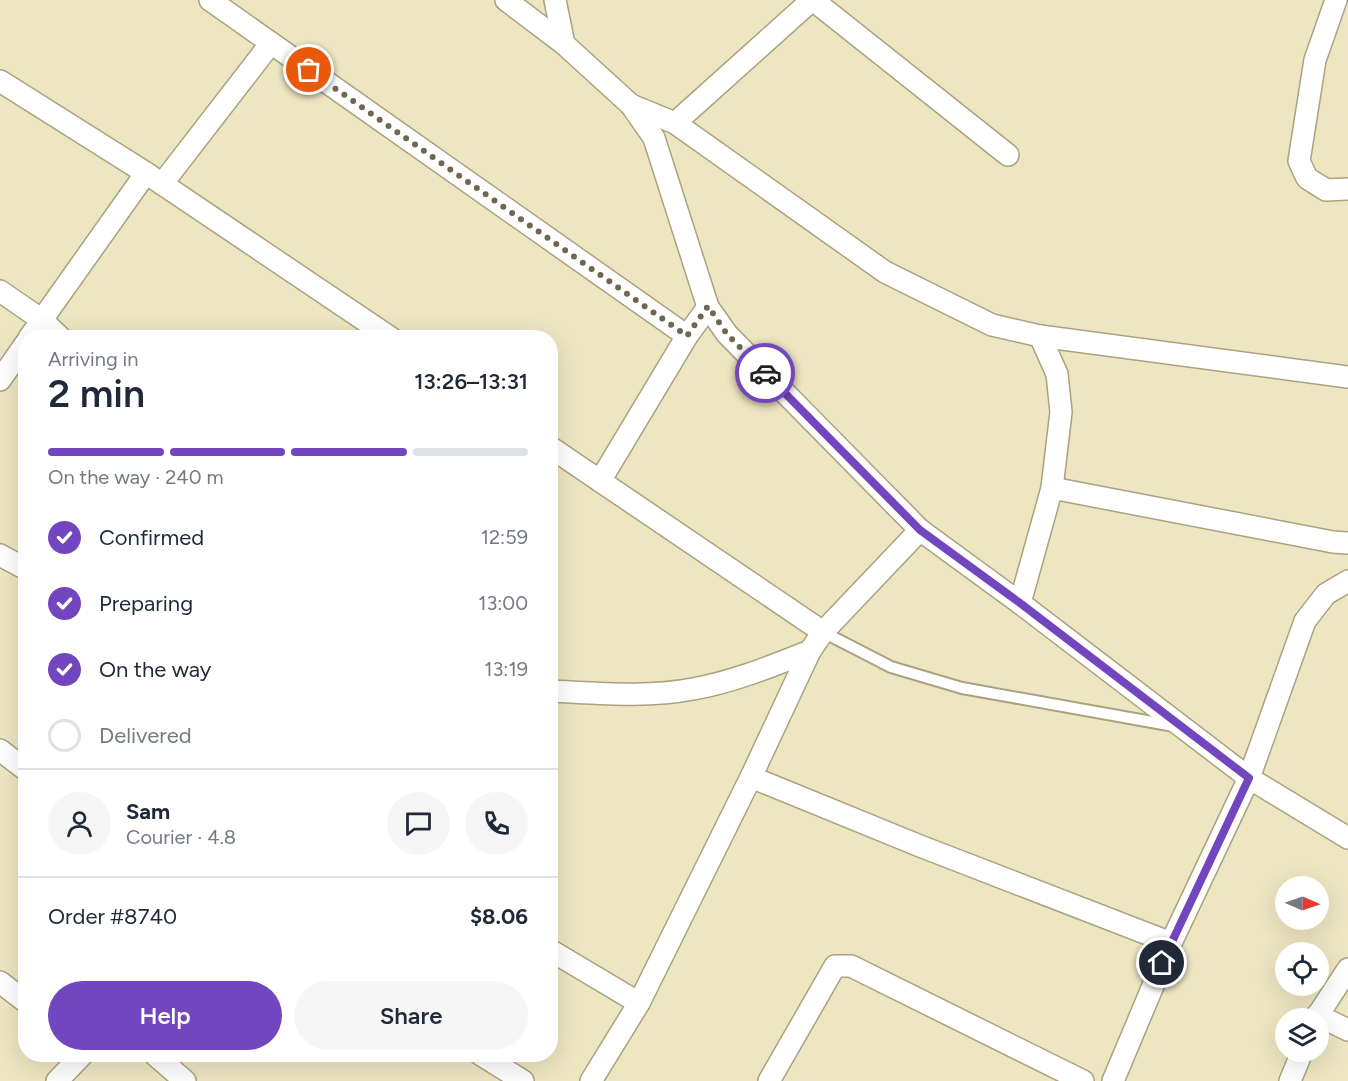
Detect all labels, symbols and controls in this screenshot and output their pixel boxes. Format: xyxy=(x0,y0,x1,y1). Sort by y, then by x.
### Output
pin xyxy=(283,44,334,95)
icon: bag xyxy=(292,53,325,86)
courier xyxy=(735,343,795,403)
text: Arriving in xyxy=(48,347,138,371)
icon: car xyxy=(749,357,782,390)
text: 13:26–13:31 xyxy=(414,368,528,395)
text: 2 min xyxy=(48,370,145,417)
text: On the way · 240 m xyxy=(48,465,224,489)
icon: check xyxy=(48,521,81,554)
text: Confirmed xyxy=(99,524,204,551)
text: 12:59 xyxy=(481,525,528,549)
icon: check xyxy=(48,587,81,620)
text: Preparing xyxy=(99,590,193,617)
text: 13:00 xyxy=(478,591,528,615)
icon: check xyxy=(48,653,81,686)
text: On the way xyxy=(99,656,211,683)
text: 13:19 xyxy=(484,657,528,681)
text: Delivered xyxy=(99,722,192,749)
button: person xyxy=(48,792,111,855)
button: chat xyxy=(387,792,450,855)
button: phone xyxy=(465,792,528,855)
text: Sam xyxy=(126,798,170,825)
text: Courier · 4.8 xyxy=(126,825,236,849)
north arrow xyxy=(1275,876,1329,930)
map controls xyxy=(1275,876,1329,1062)
text: Order #8740 xyxy=(48,903,177,930)
text: $8.06 xyxy=(470,903,528,930)
pin xyxy=(1136,937,1187,988)
button: locate xyxy=(1275,942,1329,996)
icon: home xyxy=(1145,946,1178,979)
button: Help xyxy=(48,981,282,1050)
button: Share xyxy=(294,981,528,1050)
button: layers xyxy=(1275,1008,1329,1062)

